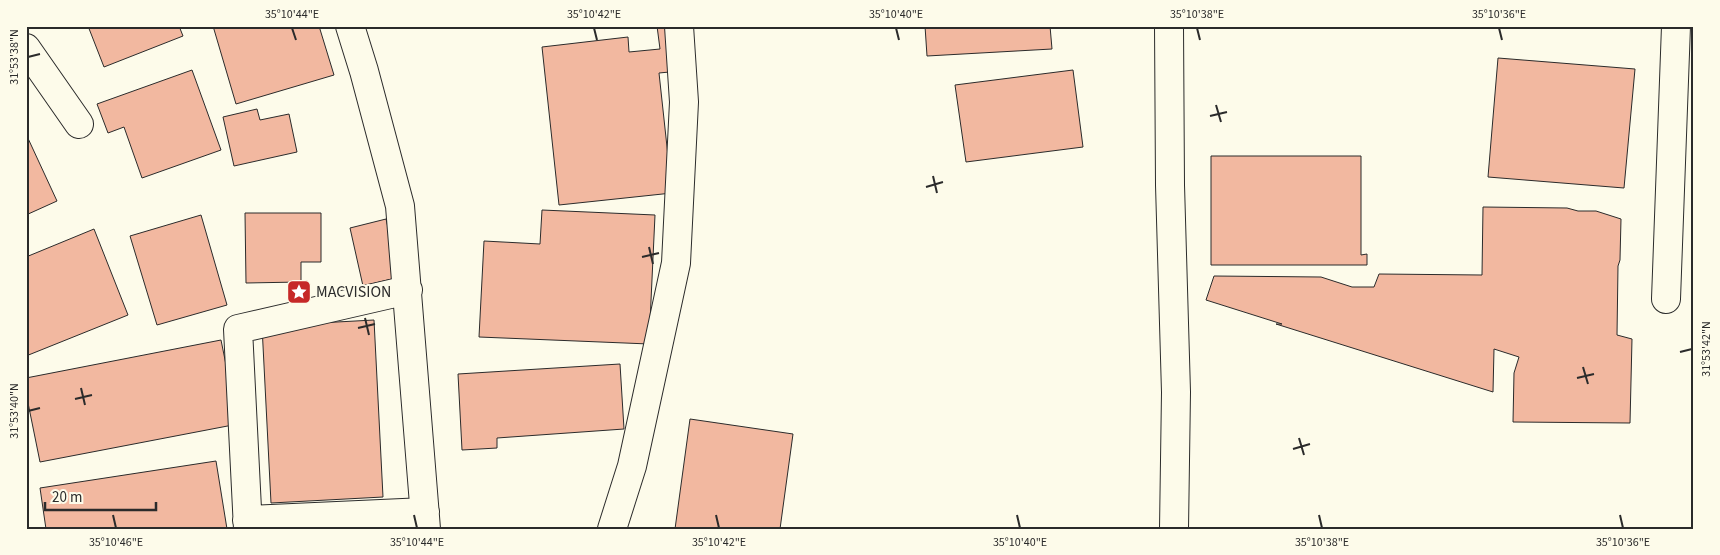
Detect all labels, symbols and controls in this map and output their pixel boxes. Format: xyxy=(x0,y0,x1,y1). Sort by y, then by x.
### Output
text: 35°10'44"E xyxy=(265,6,319,23)
text: 35°10'42"E xyxy=(567,6,621,23)
text: 35°10'40"E xyxy=(869,6,923,23)
text: 35°10'38"E xyxy=(1170,6,1224,23)
text: 35°10'36"E xyxy=(1472,6,1526,23)
text: 31°53'38"N xyxy=(6,29,23,85)
place icon: MACVISION xyxy=(286,279,312,305)
place label: MACVISION xyxy=(316,281,391,303)
text: 31°53'42"N xyxy=(1698,321,1715,377)
text: 31°53'40"N xyxy=(6,383,23,439)
scale bar xyxy=(45,480,156,512)
text: 20 m xyxy=(52,487,82,508)
text: 35°10'46"E xyxy=(89,534,143,551)
text: 35°10'44"E xyxy=(390,534,444,551)
text: 35°10'42"E xyxy=(692,534,746,551)
text: 35°10'40"E xyxy=(993,534,1047,551)
text: 35°10'38"E xyxy=(1295,534,1349,551)
text: 35°10'36"E xyxy=(1596,534,1650,551)

